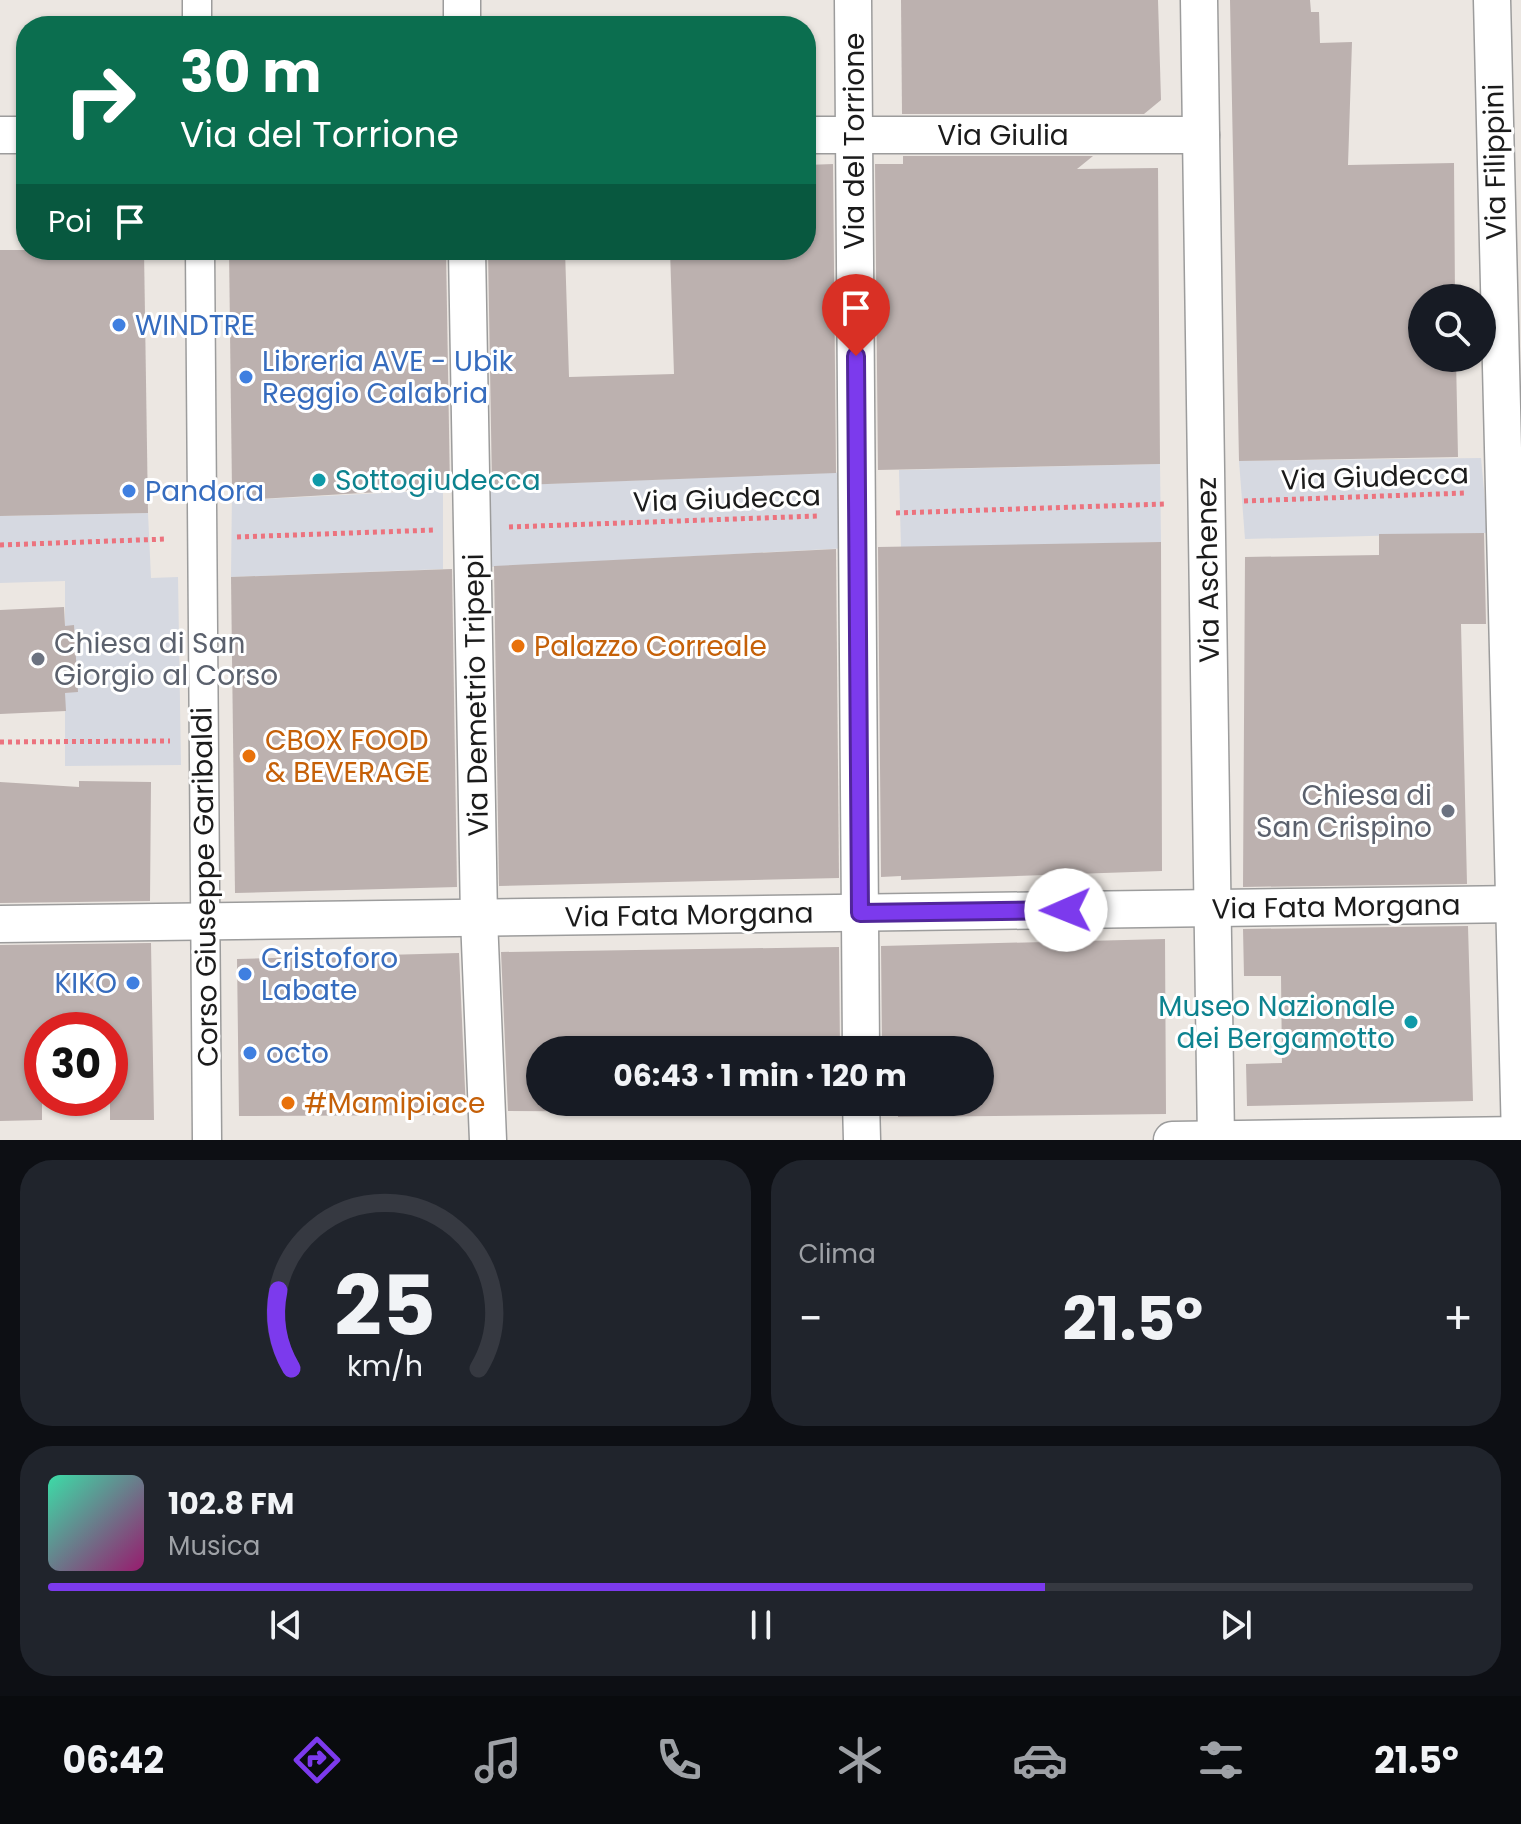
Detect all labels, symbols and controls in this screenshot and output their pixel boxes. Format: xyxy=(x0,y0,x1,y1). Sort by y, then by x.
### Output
text: 30 m xyxy=(180,33,322,112)
street label: Via del Torrione xyxy=(835,33,874,249)
icon: right xyxy=(48,48,152,152)
street label: Via Filippini xyxy=(1474,83,1516,241)
text: Via del Torrione xyxy=(180,109,459,160)
street label: Via Giulia xyxy=(937,116,1069,155)
text: Poi xyxy=(48,200,92,243)
icon: arrive xyxy=(108,200,152,244)
pin xyxy=(822,274,890,356)
map controls xyxy=(1408,284,1496,372)
button: search xyxy=(1408,284,1496,372)
icon: arrive xyxy=(834,286,878,330)
place label: WINDTRE xyxy=(135,306,255,345)
marker: WINDTRE xyxy=(110,316,128,334)
place label: Libreria AVE - Ubik Reggio Calabria xyxy=(262,342,514,413)
marker: Libreria AVE - Ubik Reggio Calabria xyxy=(237,368,255,386)
street label: Via Giudecca xyxy=(1280,454,1470,500)
place label: Sottogiudecca xyxy=(335,461,541,500)
marker: Sottogiudecca xyxy=(310,471,328,489)
place label: Pandora xyxy=(145,472,264,511)
street label: Via Giudecca xyxy=(632,476,822,522)
street label: Via Aschenez xyxy=(1187,477,1229,663)
marker: Pandora xyxy=(120,482,138,500)
street label: Via Demetrio Tripepi xyxy=(454,553,498,837)
place label: Chiesa di San Giorgio al Corso xyxy=(54,624,278,695)
place label: Palazzo Correale xyxy=(534,627,767,666)
marker: Palazzo Correale xyxy=(509,637,527,655)
marker: Chiesa di San Giorgio al Corso xyxy=(29,650,47,668)
street label: Corso Giuseppe Garibaldi xyxy=(182,707,228,1067)
place label: CBOX FOOD & BEVERAGE xyxy=(265,721,430,792)
marker: CBOX FOOD & BEVERAGE xyxy=(240,747,258,765)
place label: Chiesa di San Crispino xyxy=(1256,776,1432,847)
marker: Chiesa di San Crispino xyxy=(1439,802,1457,820)
position arrow xyxy=(1024,868,1108,952)
street label: Via Fata Morgana xyxy=(1211,885,1461,929)
street label: Via Fata Morgana xyxy=(564,893,814,937)
place label: Cristoforo Labate xyxy=(261,939,398,1010)
place label: KIKO xyxy=(55,964,117,1003)
marker: Cristoforo Labate xyxy=(236,965,254,983)
marker: KIKO xyxy=(124,974,142,992)
place label: Museo Nazionale dei Bergamotto xyxy=(1158,987,1395,1058)
speed limit sign: 30 xyxy=(24,1012,128,1116)
marker: Museo Nazionale dei Bergamotto xyxy=(1402,1013,1420,1031)
place label: octo xyxy=(266,1034,329,1073)
marker: octo xyxy=(241,1044,259,1062)
text: 06:43 · 1 min · 120 m xyxy=(613,1054,907,1097)
place label: #Mamipiace xyxy=(304,1084,485,1123)
marker: #Mamipiace xyxy=(279,1094,297,1112)
text: Clima xyxy=(799,1236,876,1272)
text: 25 xyxy=(334,1248,436,1364)
text: 21.5° xyxy=(1063,1277,1203,1361)
text: − xyxy=(799,1288,823,1349)
text: + xyxy=(1443,1288,1473,1349)
text: km/h xyxy=(347,1346,423,1386)
text: 102.8 FM xyxy=(168,1482,294,1525)
text: Musica xyxy=(168,1528,260,1564)
icon: previous xyxy=(264,1603,308,1647)
icon: pause xyxy=(739,1603,783,1647)
icon: next xyxy=(1214,1603,1258,1647)
icon: directions xyxy=(289,1732,345,1788)
icon: music xyxy=(470,1732,526,1788)
icon: phone xyxy=(651,1732,707,1788)
icon: climate xyxy=(832,1732,888,1788)
icon: car xyxy=(1012,1732,1068,1788)
icon: filters xyxy=(1193,1732,1249,1788)
text: 06:42 xyxy=(62,1735,164,1786)
text: 21.5° xyxy=(1374,1735,1459,1786)

